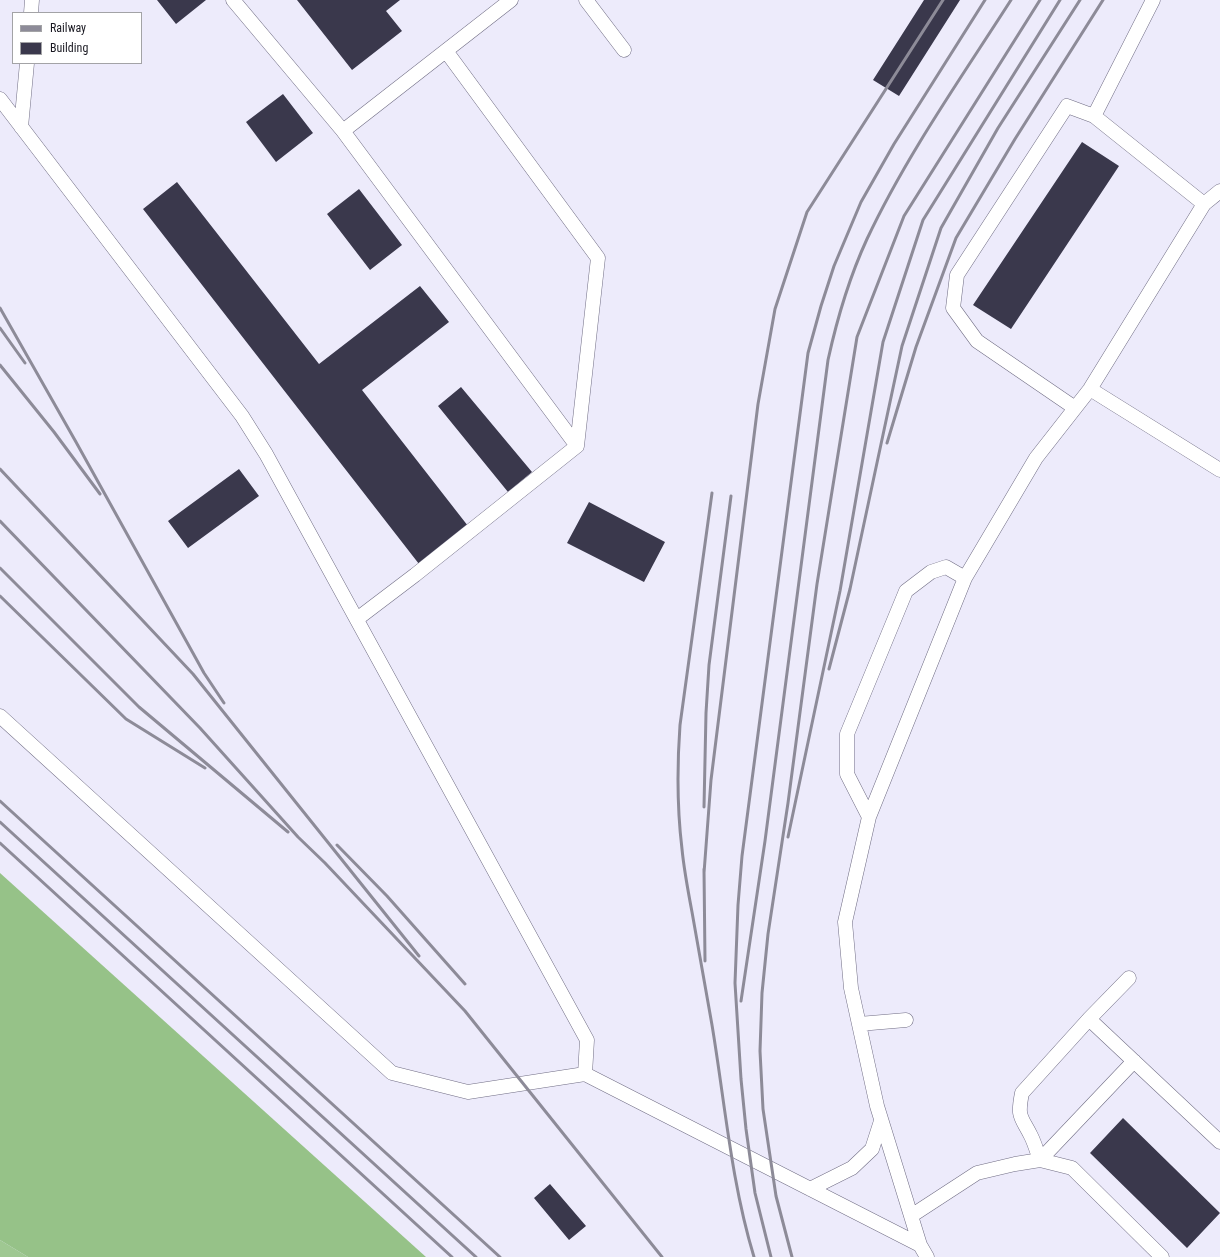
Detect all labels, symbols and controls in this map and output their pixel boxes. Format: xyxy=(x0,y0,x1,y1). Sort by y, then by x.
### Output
legend xyxy=(12,12,142,64)
text: Railway xyxy=(50,21,86,35)
text: Building xyxy=(50,41,88,55)

